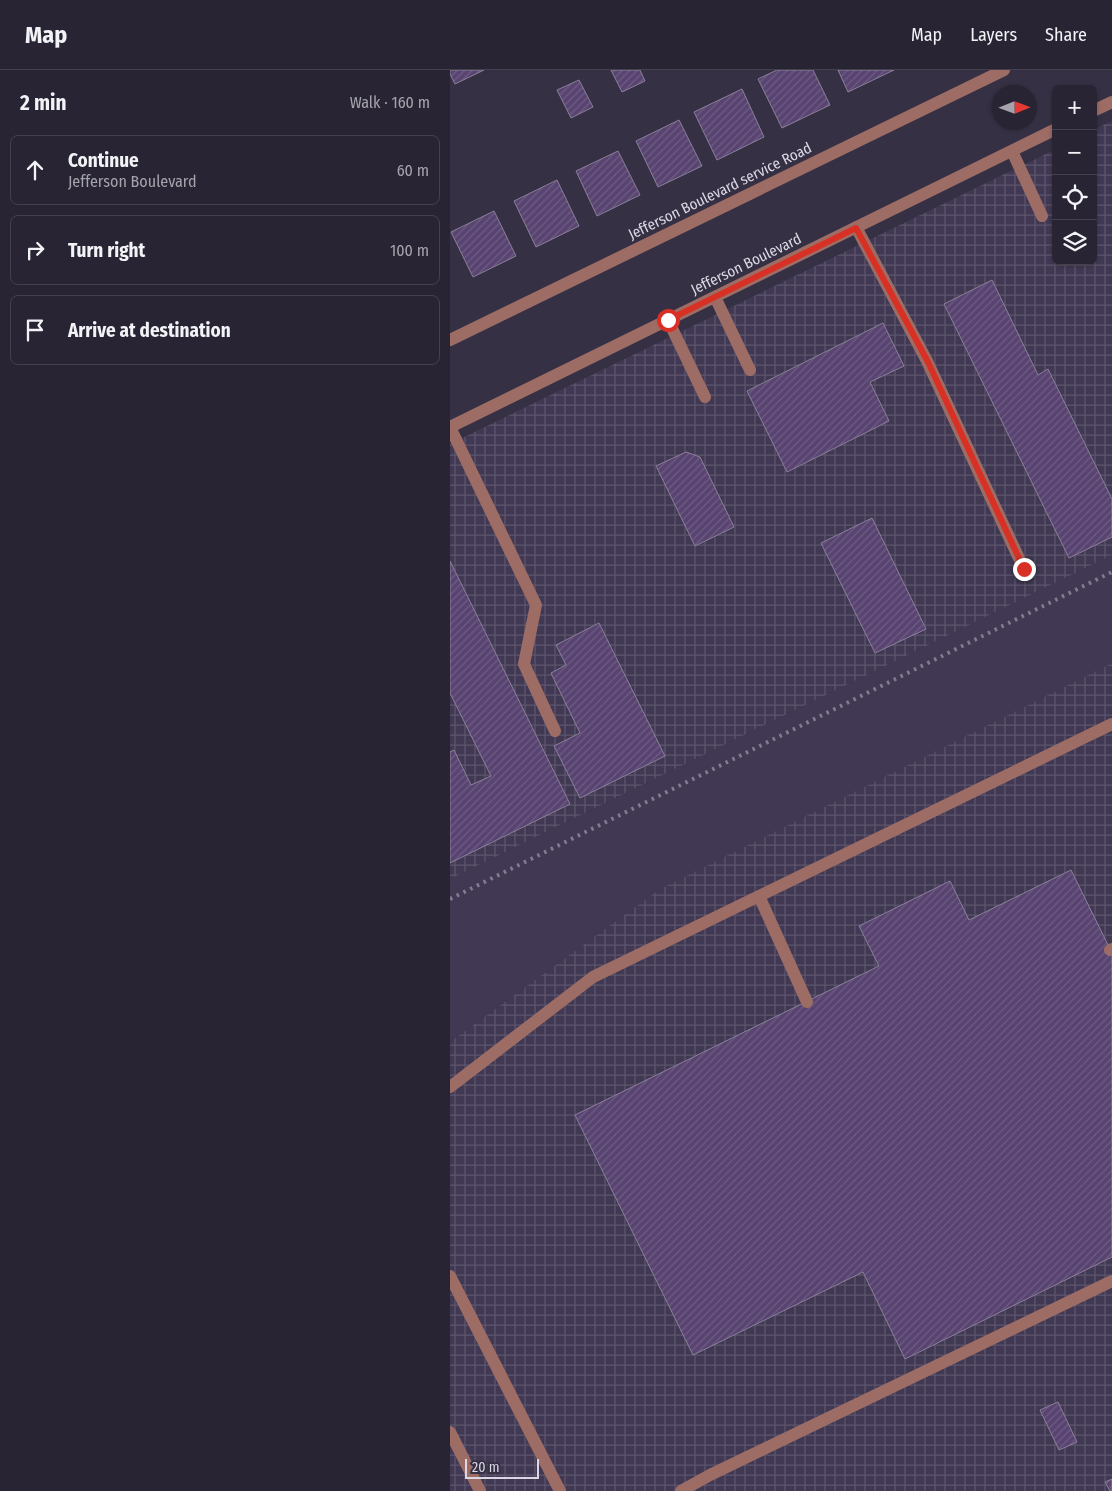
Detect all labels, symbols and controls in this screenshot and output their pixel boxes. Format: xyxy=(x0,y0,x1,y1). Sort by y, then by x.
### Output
text: Map xyxy=(25,21,67,49)
text: Map xyxy=(911,24,942,46)
text: Layers xyxy=(970,24,1017,46)
text: Share xyxy=(1045,24,1087,46)
north arrow xyxy=(992,85,1037,130)
map controls xyxy=(1052,85,1097,265)
button: + xyxy=(1052,85,1097,130)
text: 2 min xyxy=(20,90,67,116)
text: Walk · 160 m xyxy=(350,93,430,112)
button: − xyxy=(1052,130,1097,175)
street label: Jefferson Boulevard service Road xyxy=(625,139,815,243)
text: Continue xyxy=(68,149,139,172)
icon: ahead xyxy=(21,156,49,184)
text: 60 m xyxy=(397,161,429,180)
text: Jefferson Boulevard xyxy=(68,172,197,191)
button: locate xyxy=(1052,175,1097,220)
button: layers xyxy=(1052,220,1097,265)
street label: Jefferson Boulevard xyxy=(688,229,804,299)
icon: right xyxy=(21,236,49,264)
text: Turn right xyxy=(68,239,145,262)
text: 100 m xyxy=(390,241,429,260)
route start xyxy=(657,309,680,332)
icon: arrive xyxy=(21,316,49,344)
text: Arrive at destination xyxy=(68,319,231,342)
route end xyxy=(1013,558,1036,581)
scale bar xyxy=(465,1456,539,1479)
text: 20 m xyxy=(472,1459,500,1476)

